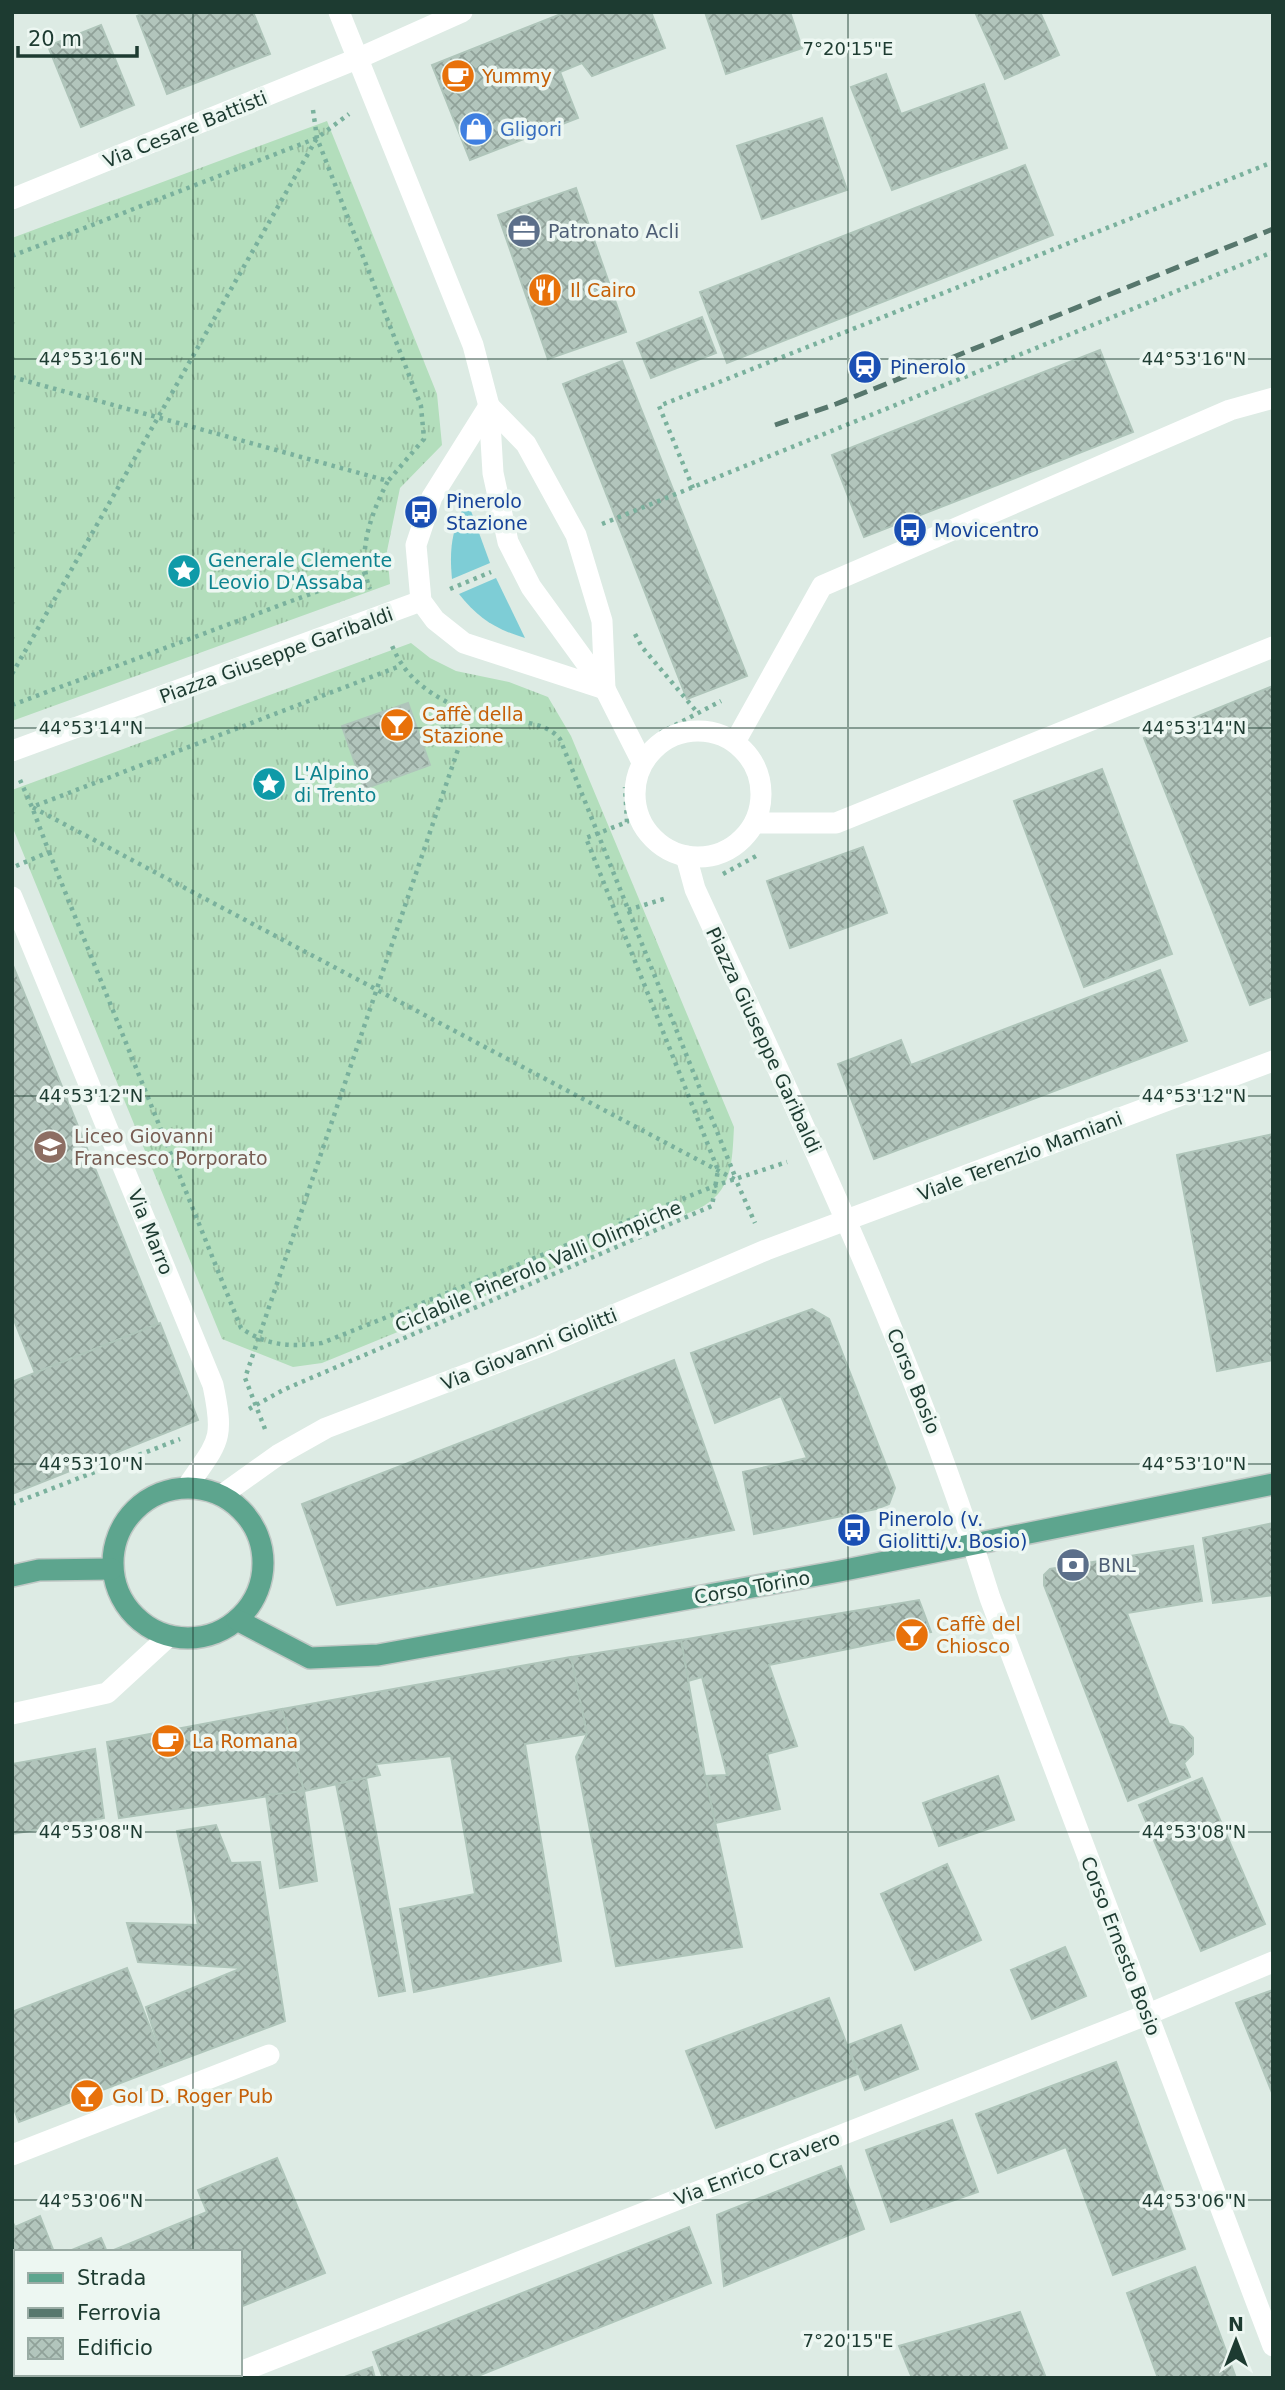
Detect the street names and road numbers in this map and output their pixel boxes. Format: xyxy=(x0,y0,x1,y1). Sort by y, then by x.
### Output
street label: Via Cesare Battisti xyxy=(100,86,270,172)
street label: Piazza Giuseppe Garibaldi xyxy=(156,602,396,708)
street label: Piazza Giuseppe Garibaldi xyxy=(702,923,826,1157)
street label: Viale Terenzio Mamiani xyxy=(915,1107,1125,1205)
street label: Via Marro xyxy=(124,1186,178,1278)
street label: Ciclabile Pinerolo Valli Olimpiche xyxy=(392,1196,684,1336)
street label: Via Giovanni Giolitti xyxy=(438,1304,620,1394)
street label: Corso Bosio xyxy=(883,1325,945,1437)
street label: Corso Torino xyxy=(692,1566,812,1608)
street label: Corso Ernesto Bosio xyxy=(1077,1853,1165,2039)
street label: Via Enrico Cravero xyxy=(671,2126,843,2210)

